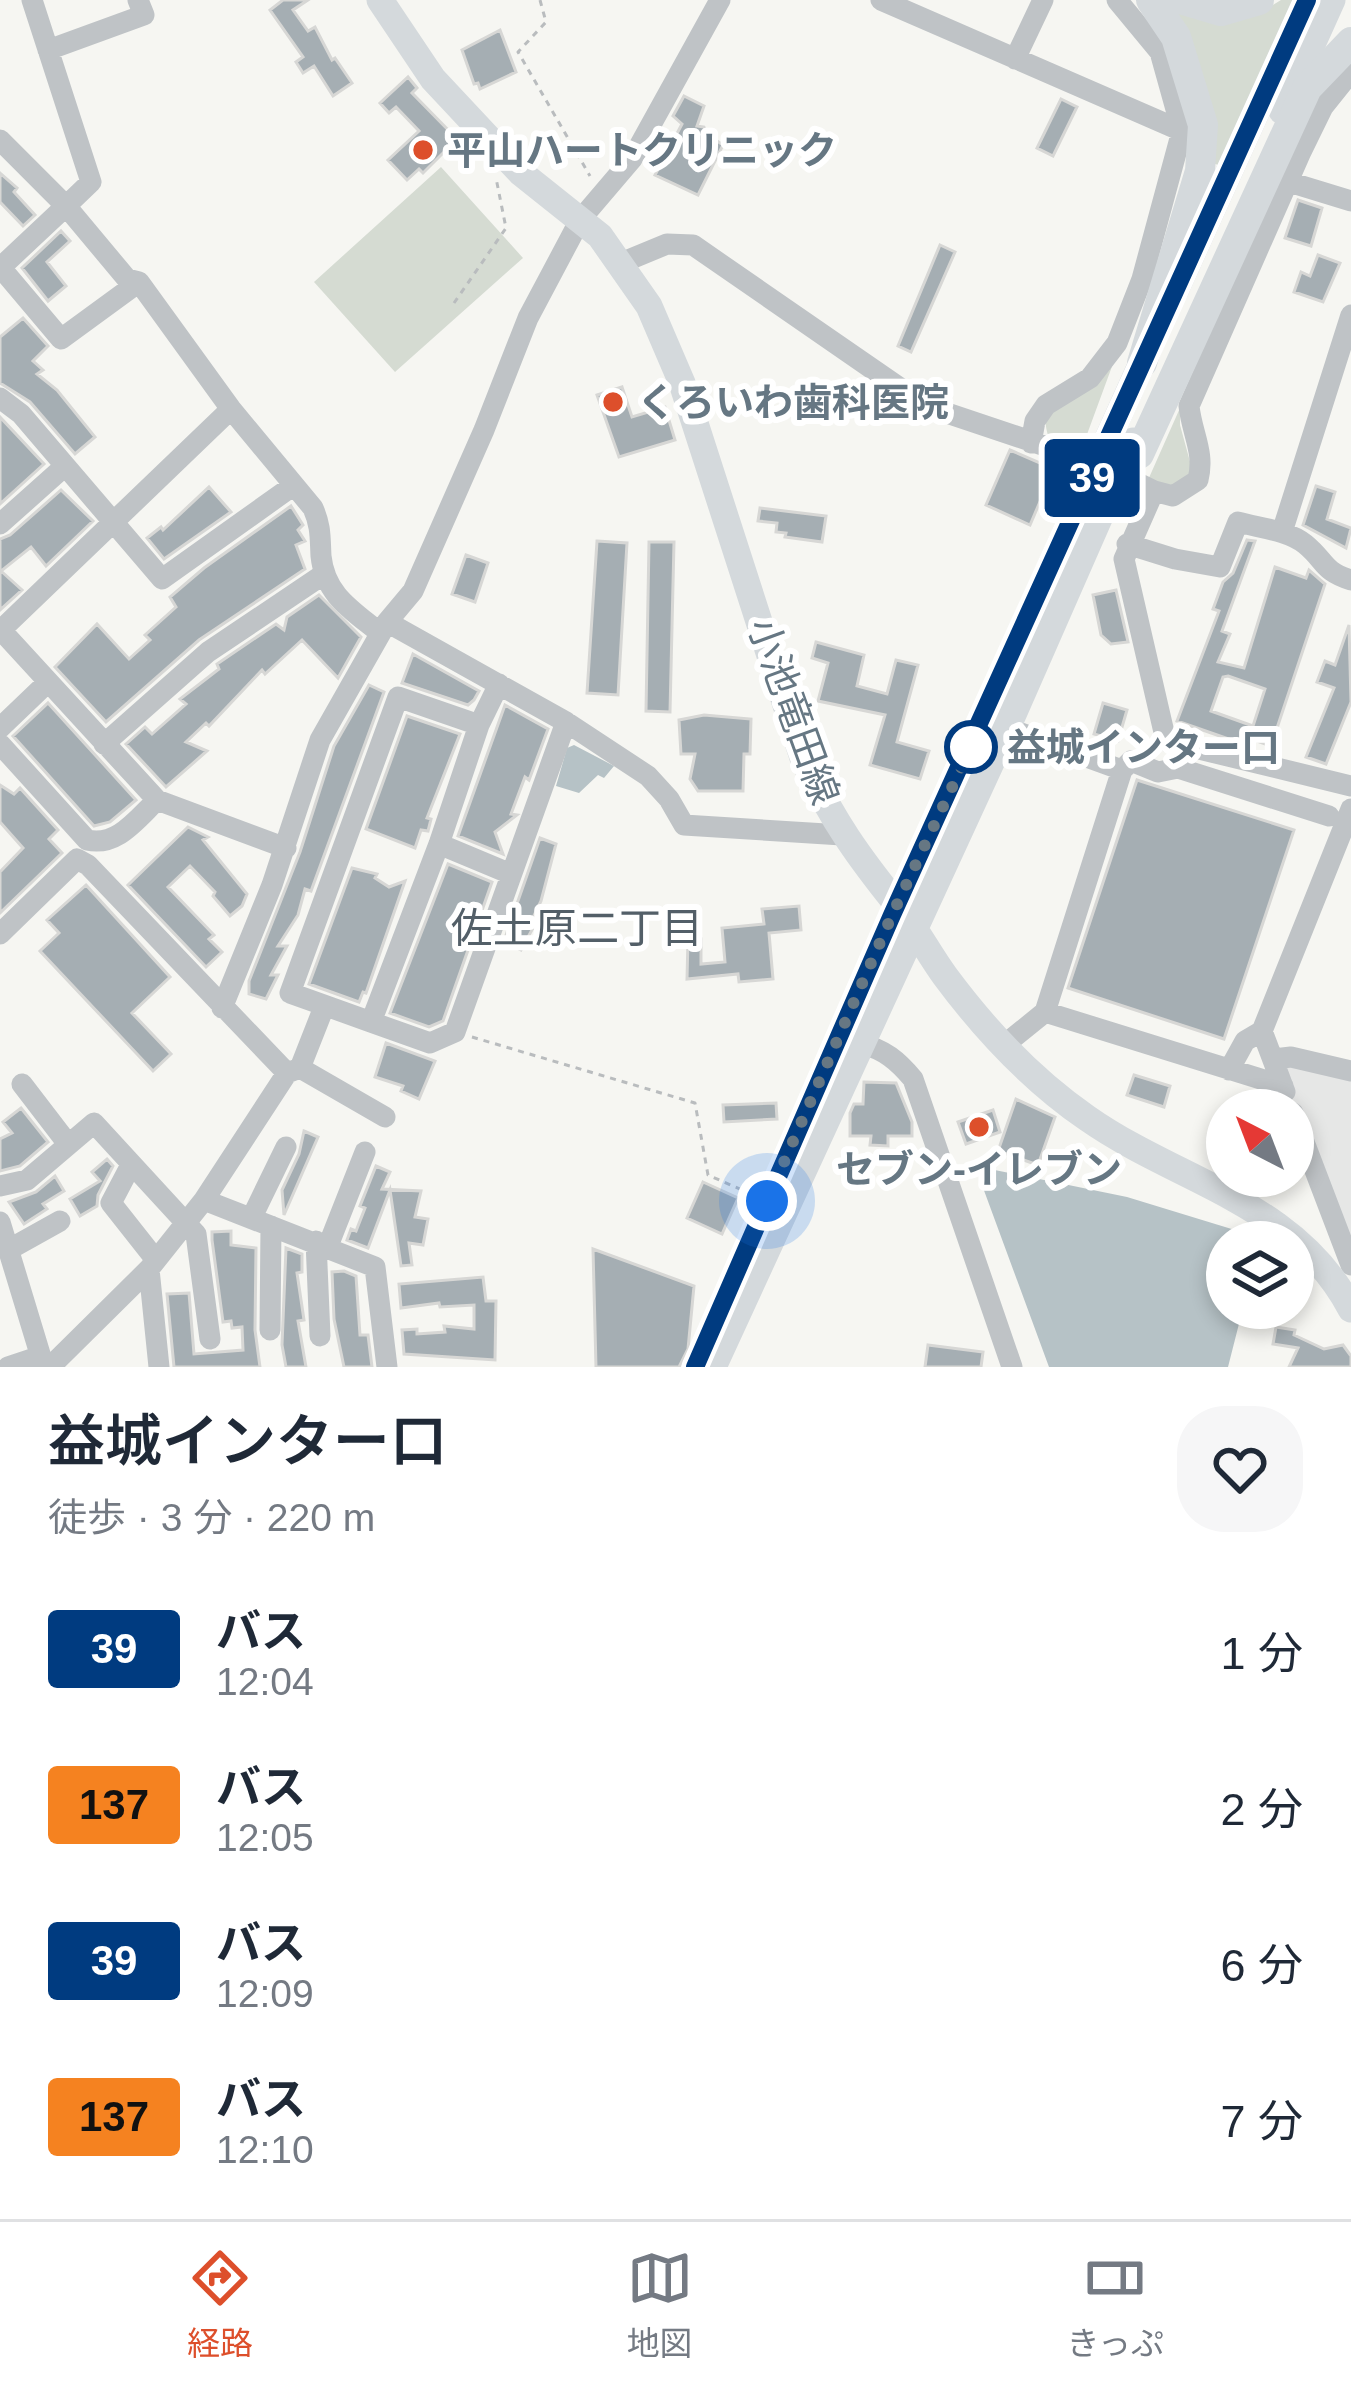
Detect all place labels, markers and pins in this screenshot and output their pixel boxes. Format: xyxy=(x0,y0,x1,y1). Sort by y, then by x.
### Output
place label: 平山ハートクリニック xyxy=(447,129,837,172)
marker: 平山ハートクリニック xyxy=(410,137,436,163)
place label: くろいわ歯科医院 xyxy=(637,381,949,424)
marker: くろいわ歯科医院 xyxy=(600,389,626,415)
marker: 益城インター口 xyxy=(946,722,996,772)
place label: 益城インター口 xyxy=(1007,726,1280,769)
marker: セブン-イレブン xyxy=(966,1114,992,1140)
place label: セブン-イレブン xyxy=(836,1148,1122,1191)

